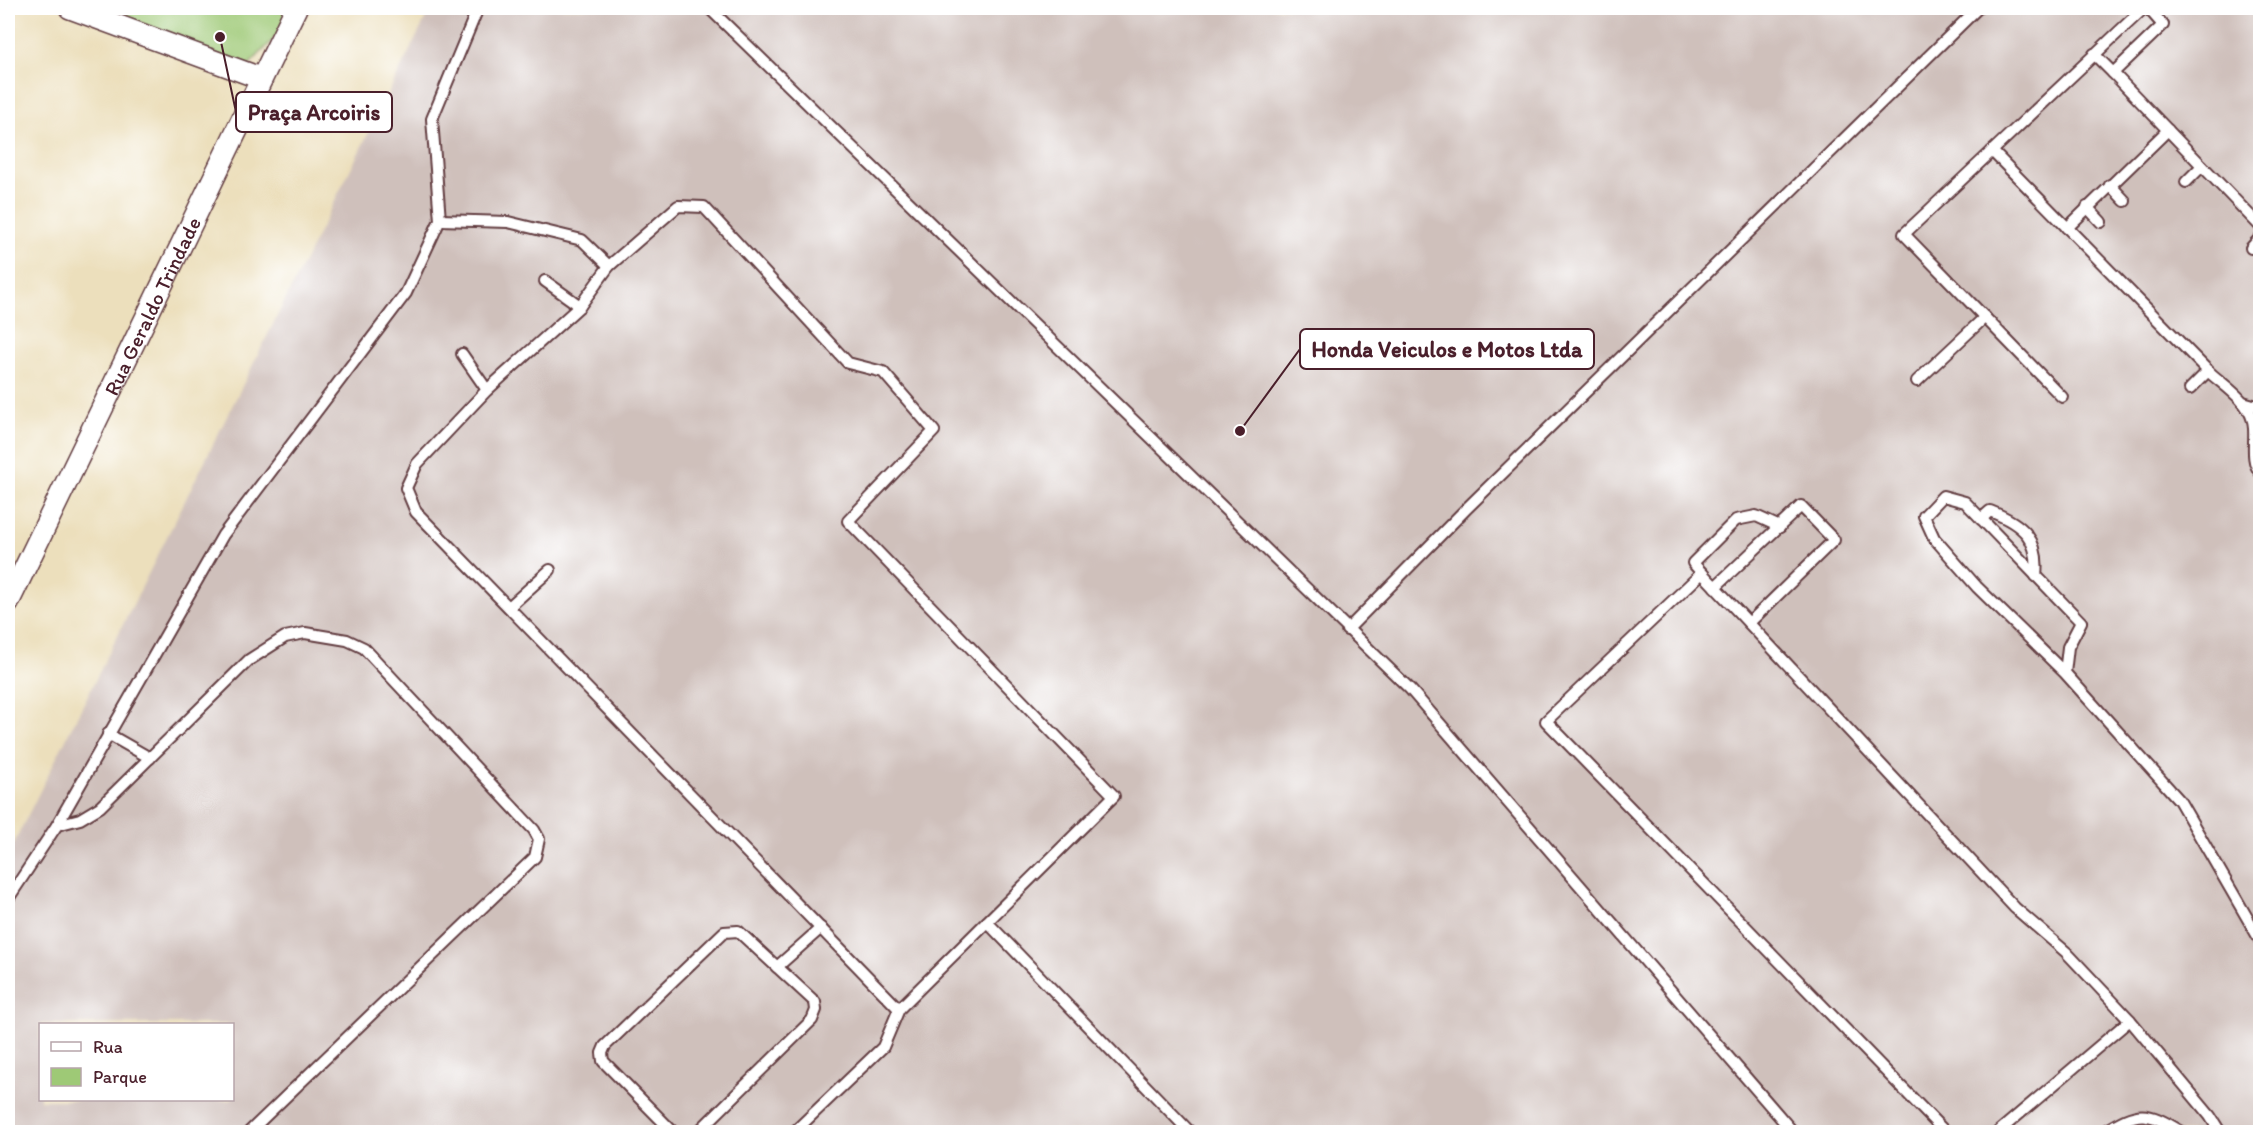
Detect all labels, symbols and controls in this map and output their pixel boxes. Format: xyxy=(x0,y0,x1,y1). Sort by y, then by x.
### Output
callout: Praça Arcoiris xyxy=(236,92,392,132)
text: Praça Arcoiris xyxy=(248,99,380,126)
street label: Rua Geraldo Trindade xyxy=(98,213,206,399)
callout: Honda Veiculos e Motos Ltda xyxy=(1300,329,1594,369)
text: Honda Veiculos e Motos Ltda xyxy=(1312,336,1583,363)
legend xyxy=(39,1023,234,1101)
text: Rua xyxy=(93,1036,123,1058)
text: Parque xyxy=(93,1066,147,1088)

